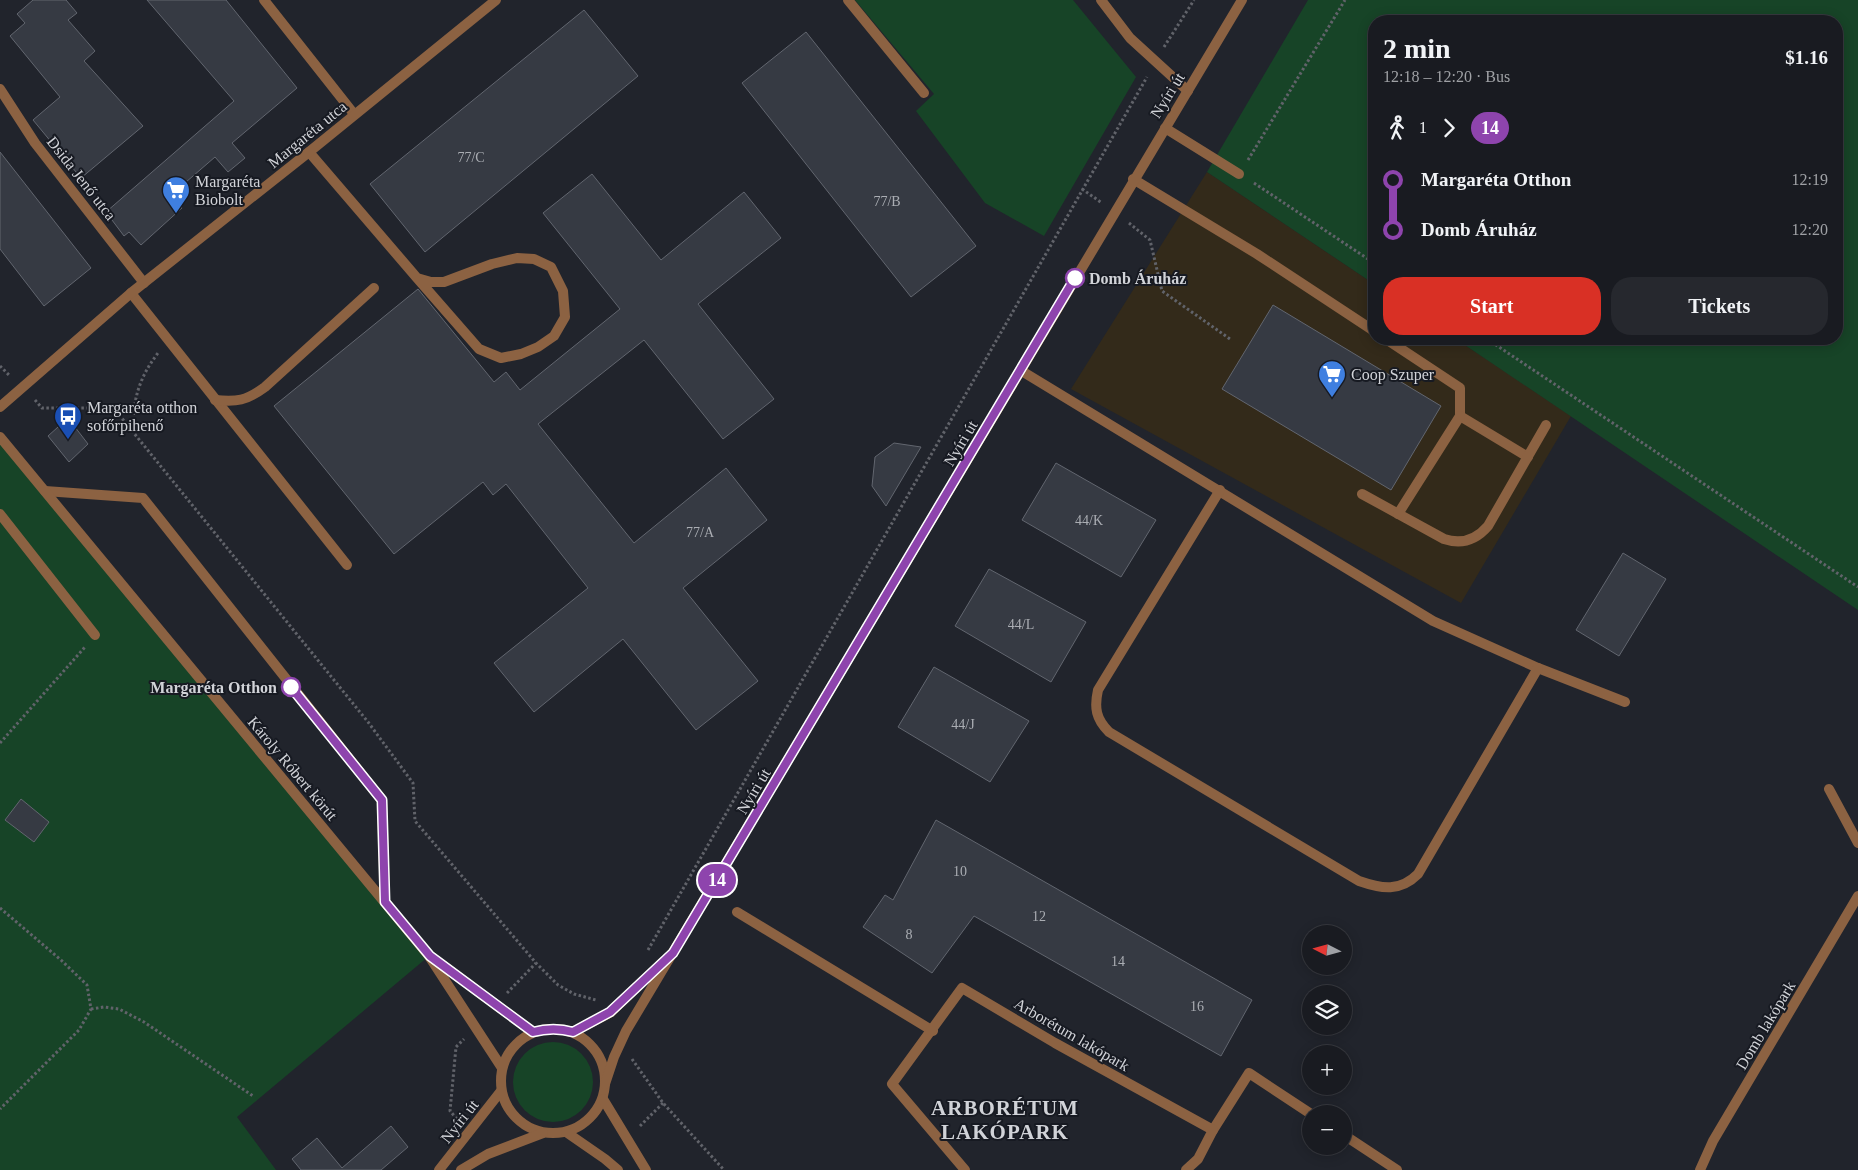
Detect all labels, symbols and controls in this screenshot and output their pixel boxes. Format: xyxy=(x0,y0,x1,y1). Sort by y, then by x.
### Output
text: 2 min xyxy=(1383,33,1451,64)
text: $1.16 xyxy=(1785,47,1828,68)
text: 12:18 – 12:20 · Bus xyxy=(1383,68,1510,85)
street label: Nyíri út xyxy=(1147,69,1189,122)
street label: Margaréta utca xyxy=(265,98,351,172)
icon: walk xyxy=(1383,114,1411,142)
icon: forward xyxy=(1435,114,1463,142)
text: 14 xyxy=(1481,118,1499,138)
text: 1 xyxy=(1419,119,1427,136)
street label: Dsida Jenő utca xyxy=(44,133,119,223)
house number: 77/C xyxy=(457,150,485,165)
text: Margaréta Otthon xyxy=(1421,169,1571,190)
text: 12:19 xyxy=(1792,171,1828,188)
place label: Margaréta Biobolt xyxy=(195,173,260,208)
supermarket icon: Margaréta Biobolt xyxy=(161,175,191,214)
house number: 77/B xyxy=(873,194,901,209)
text: Domb Áruház xyxy=(1421,219,1537,240)
text: 12:20 xyxy=(1792,221,1828,238)
marker: Domb Áruház xyxy=(1065,268,1085,288)
place label: Domb Áruház xyxy=(1089,269,1186,287)
button: Start xyxy=(1383,277,1601,335)
button: Tickets xyxy=(1611,277,1828,335)
supermarket icon: Coop Szuper xyxy=(1317,359,1347,398)
place label: Coop Szuper xyxy=(1351,366,1435,384)
place label: Margaréta otthon sofőrpihenő xyxy=(87,399,197,435)
bus stop icon: Margaréta otthon sofőrpihenő xyxy=(53,401,83,440)
street label: Nyíri út xyxy=(940,417,982,470)
house number: 44/K xyxy=(1075,513,1103,528)
house number: 77/A xyxy=(686,525,715,540)
house number: 44/L xyxy=(1008,617,1034,632)
marker: Margaréta Otthon xyxy=(281,677,301,697)
place label: Margaréta Otthon xyxy=(150,679,277,697)
street label: Károly Róbert körút xyxy=(244,713,341,825)
house number: 44/J xyxy=(951,717,975,732)
street label: Nyíri út xyxy=(733,765,775,818)
line badge: 14 xyxy=(694,864,740,896)
house number: 10 xyxy=(953,864,967,879)
text: 14 xyxy=(708,870,726,890)
house number: 12 xyxy=(1032,909,1046,924)
north arrow xyxy=(1302,925,1352,975)
map controls xyxy=(1302,925,1352,1155)
house number: 8 xyxy=(906,927,913,942)
house number: 14 xyxy=(1111,954,1125,969)
street label: Domb lakópark xyxy=(1732,978,1799,1073)
button: layers xyxy=(1302,985,1352,1035)
street label: Arborétum lakópark xyxy=(1011,995,1132,1075)
house number: 16 xyxy=(1190,999,1204,1014)
button: + xyxy=(1302,1045,1352,1095)
street label: Nyíri út xyxy=(437,1096,483,1147)
district label: ARBORÉTUM LAKÓPARK xyxy=(931,1096,1079,1144)
button: − xyxy=(1302,1105,1352,1155)

